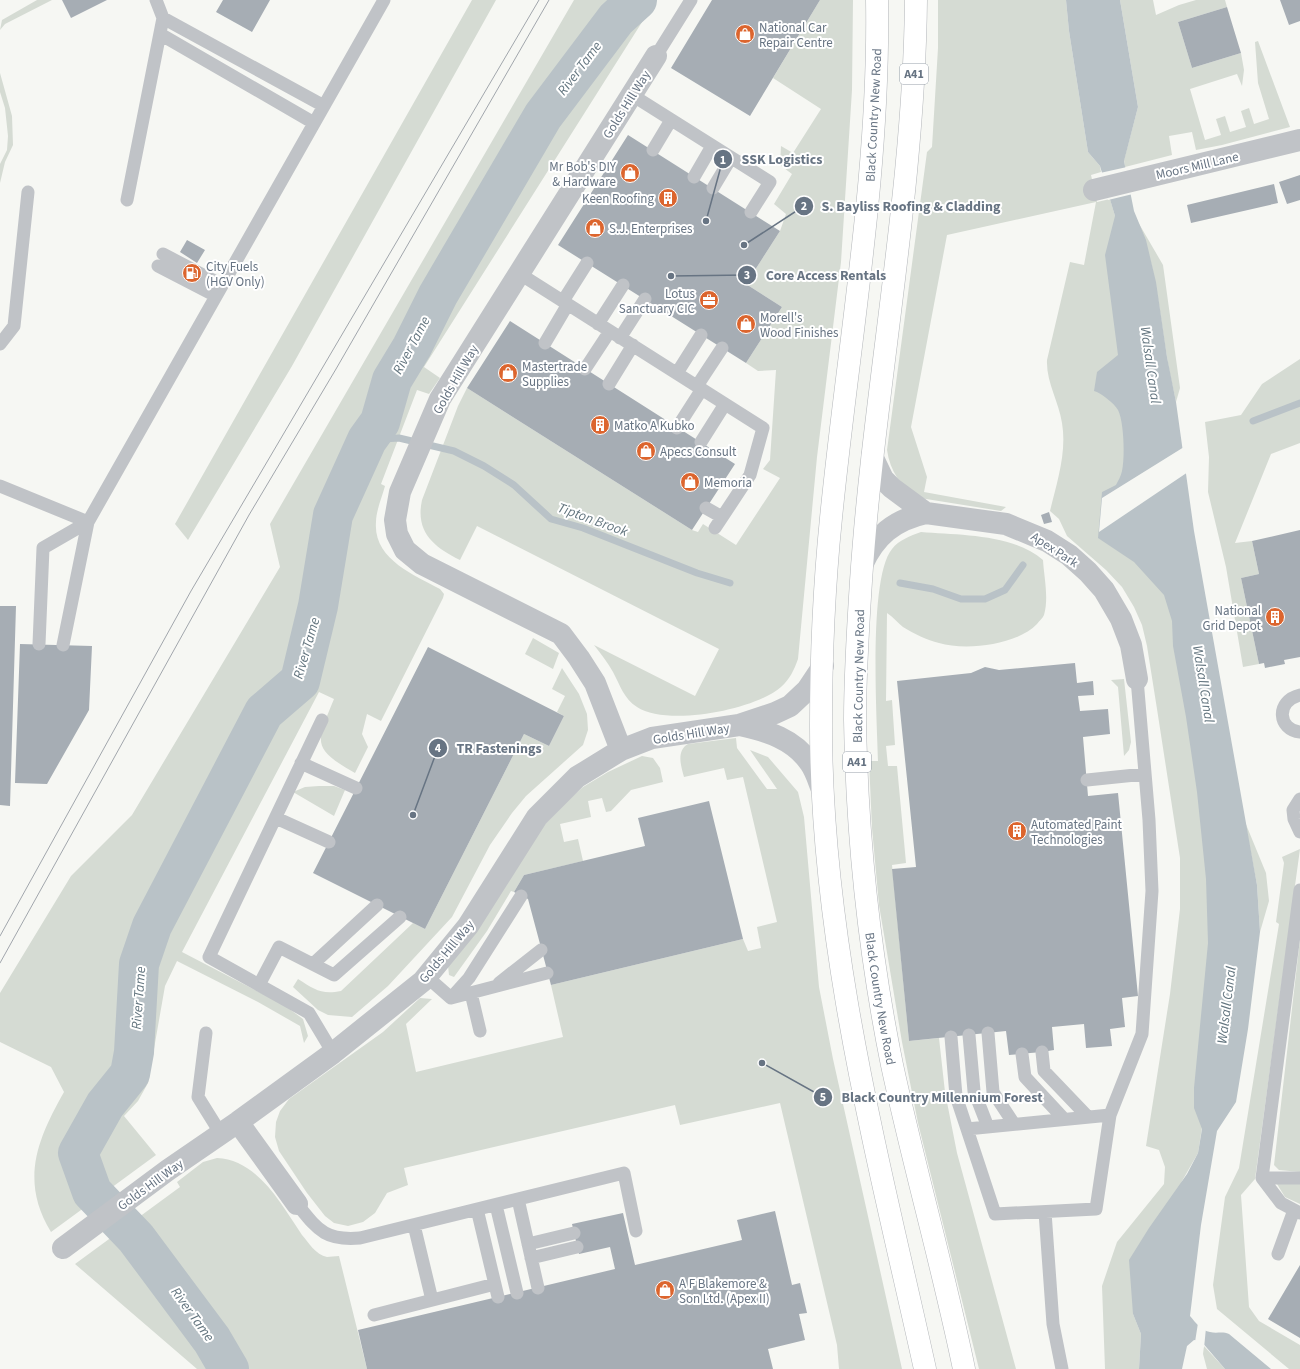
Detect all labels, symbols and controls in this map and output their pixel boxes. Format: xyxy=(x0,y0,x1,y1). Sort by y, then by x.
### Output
place label: National Car Repair Centre xyxy=(759,19,833,52)
shop icon: National Car Repair Centre xyxy=(734,23,756,45)
water label: River Tame xyxy=(553,37,607,100)
street label: Black Country New Road xyxy=(862,48,886,182)
road number: A41 xyxy=(900,64,928,84)
street label: Golds Hill Way xyxy=(599,67,655,142)
callout: SSK Logistics xyxy=(713,146,830,172)
street label: Moors Mill Lane xyxy=(1154,148,1240,184)
text: SSK Logistics xyxy=(742,150,822,170)
text: 1 xyxy=(720,152,726,169)
place label: Mr Bob's DIY & Hardware xyxy=(549,158,617,191)
shop icon: Mr Bob's DIY & Hardware xyxy=(619,162,641,184)
building icon: Keen Roofing xyxy=(657,187,679,209)
place label: Keen Roofing xyxy=(582,190,654,208)
callout: S. Bayliss Roofing & Cladding xyxy=(794,193,1009,219)
text: S. Bayliss Roofing & Cladding xyxy=(822,197,1001,217)
text: 2 xyxy=(801,198,807,215)
shop icon: S.J. Enterprises xyxy=(584,217,606,239)
place label: S.J. Enterprises xyxy=(609,220,693,238)
place label: City Fuels (HGV Only) xyxy=(206,258,265,291)
fuel station icon: City Fuels (HGV Only) xyxy=(181,262,203,284)
callout: Core Access Rentals xyxy=(737,262,894,288)
text: Core Access Rentals xyxy=(766,266,886,286)
text: 3 xyxy=(744,267,750,284)
place label: Lotus Sanctuary CIC xyxy=(619,285,696,318)
office icon: Lotus Sanctuary CIC xyxy=(698,289,720,311)
place label: Morell's Wood Finishes xyxy=(760,309,839,342)
water label: River Tame xyxy=(388,313,436,378)
shop icon: Morell's Wood Finishes xyxy=(735,313,757,335)
water label: Walsall Canal xyxy=(1135,325,1165,406)
street label: Golds Hill Way xyxy=(429,342,483,417)
place label: Mastertrade Supplies xyxy=(522,358,587,391)
shop icon: Mastertrade Supplies xyxy=(497,362,519,384)
building icon: Matko A Kubko xyxy=(589,414,611,436)
place label: Matko A Kubko xyxy=(614,417,695,435)
shop icon: Apecs Consult xyxy=(635,440,657,462)
place label: Apecs Consult xyxy=(660,443,737,461)
shop icon: Memoria xyxy=(679,471,701,493)
place label: Memoria xyxy=(704,474,752,492)
water label: Tipton Brook xyxy=(555,498,631,542)
street label: Apex Park xyxy=(1027,528,1082,572)
place label: National Grid Depot xyxy=(1203,602,1262,635)
building icon: National Grid Depot xyxy=(1264,606,1286,628)
street label: Black Country New Road xyxy=(849,609,869,743)
water label: River Tame xyxy=(289,615,325,681)
water label: Walsall Canal xyxy=(1187,644,1219,725)
street label: Golds Hill Way xyxy=(652,719,731,749)
callout: TR Fastenings xyxy=(428,735,550,761)
text: TR Fastenings xyxy=(456,739,542,759)
text: 4 xyxy=(435,740,442,757)
road number: A41 xyxy=(843,752,871,772)
place label: Automated Paint Technologies xyxy=(1031,816,1123,849)
building icon: Automated Paint Technologies xyxy=(1006,820,1028,842)
street label: Golds Hill Way xyxy=(415,916,478,987)
street label: Black Country New Road xyxy=(860,931,900,1067)
water label: Walsall Canal xyxy=(1212,965,1242,1045)
water label: River Tame xyxy=(127,966,151,1030)
callout: Black Country Millennium Forest xyxy=(813,1084,1050,1110)
text: Black Country Millennium Forest xyxy=(841,1088,1043,1108)
text: 5 xyxy=(820,1089,826,1106)
street label: Golds Hill Way xyxy=(114,1155,187,1215)
place label: A F Blakemore & Son Ltd. (Apex II) xyxy=(679,1275,770,1308)
shop icon: A F Blakemore & Son Ltd. (Apex II) xyxy=(654,1279,676,1301)
water label: River Tame xyxy=(166,1283,219,1346)

